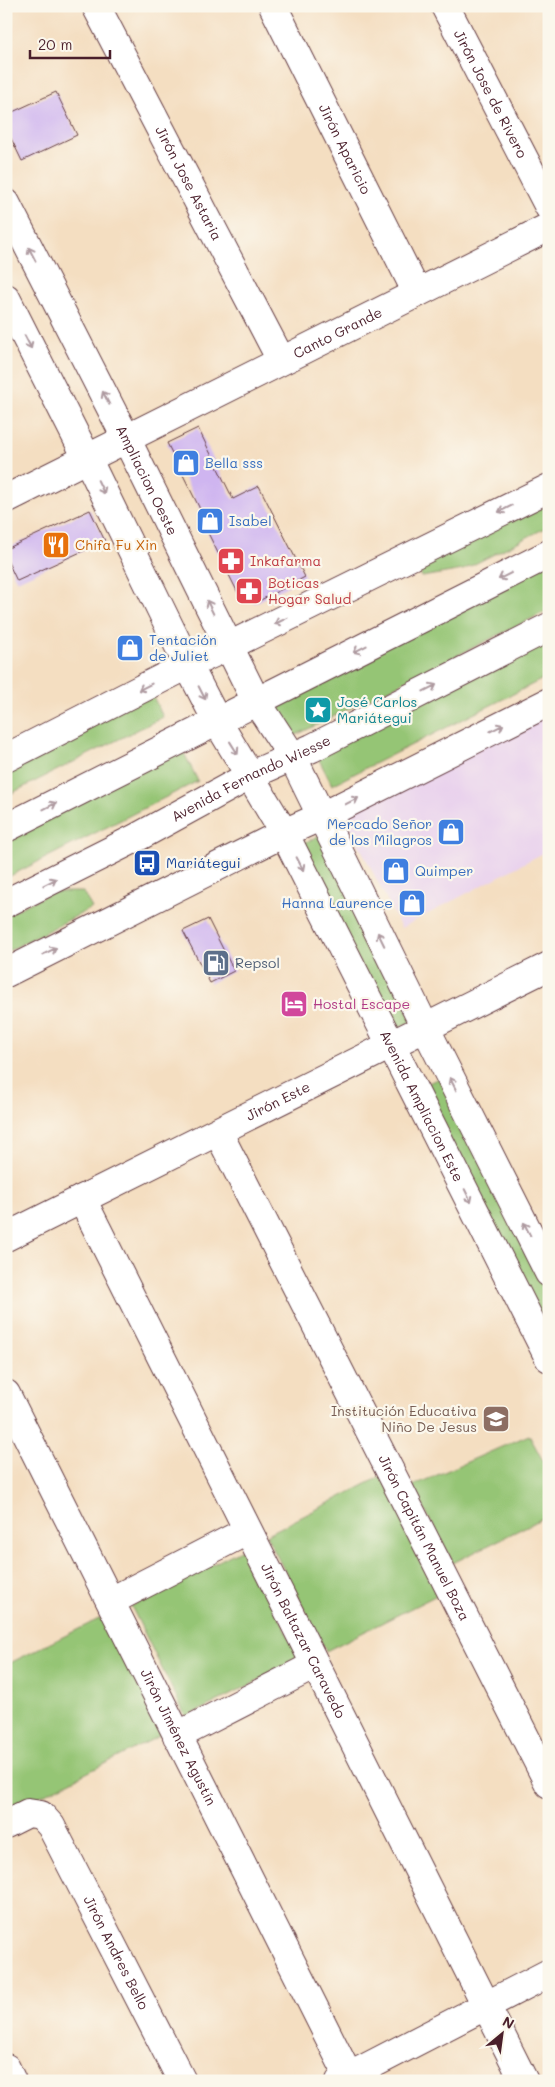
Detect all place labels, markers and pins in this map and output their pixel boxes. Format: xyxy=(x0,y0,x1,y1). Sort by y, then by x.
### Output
shop icon: Bella sss xyxy=(171,448,201,478)
place label: Bella sss xyxy=(205,453,263,472)
shop icon: Isabel xyxy=(195,506,225,536)
place label: Isabel xyxy=(229,511,272,530)
restaurant icon: Chifa Fu Xin xyxy=(41,530,71,560)
place label: Chifa Fu Xin xyxy=(75,535,157,554)
pharmacy icon: Inkafarma xyxy=(216,546,246,576)
place label: Inkafarma xyxy=(250,551,321,570)
place label: Boticas Hogar Salud xyxy=(268,573,351,608)
pharmacy icon: Boticas Hogar Salud xyxy=(234,576,264,606)
place label: Tentación de Juliet xyxy=(149,630,217,665)
shop icon: Tentación de Juliet xyxy=(115,633,145,663)
place label: José Carlos Mariátegui xyxy=(337,692,417,727)
place icon: José Carlos Mariátegui xyxy=(303,695,333,725)
place label: Mercado Señor de los Milagros xyxy=(327,814,432,849)
shop icon: Mercado Señor de los Milagros xyxy=(436,817,466,847)
bus stop icon: Mariátegui xyxy=(132,848,162,878)
place label: Mariátegui xyxy=(166,853,241,872)
shop icon: Quimper xyxy=(381,856,411,886)
place label: Quimper xyxy=(415,861,473,880)
shop icon: Hanna Laurence xyxy=(397,888,427,918)
place label: Hanna Laurence xyxy=(281,893,393,912)
fuel station icon: Repsol xyxy=(201,948,231,978)
place label: Repsol xyxy=(235,953,280,972)
hotel icon: Hostal Escape xyxy=(279,989,309,1019)
place label: Hostal Escape xyxy=(313,994,410,1013)
place label: Institución Educativa Niño De Jesus xyxy=(331,1401,477,1436)
school or university icon: Institución Educativa Niño De Jesus xyxy=(481,1404,511,1434)

